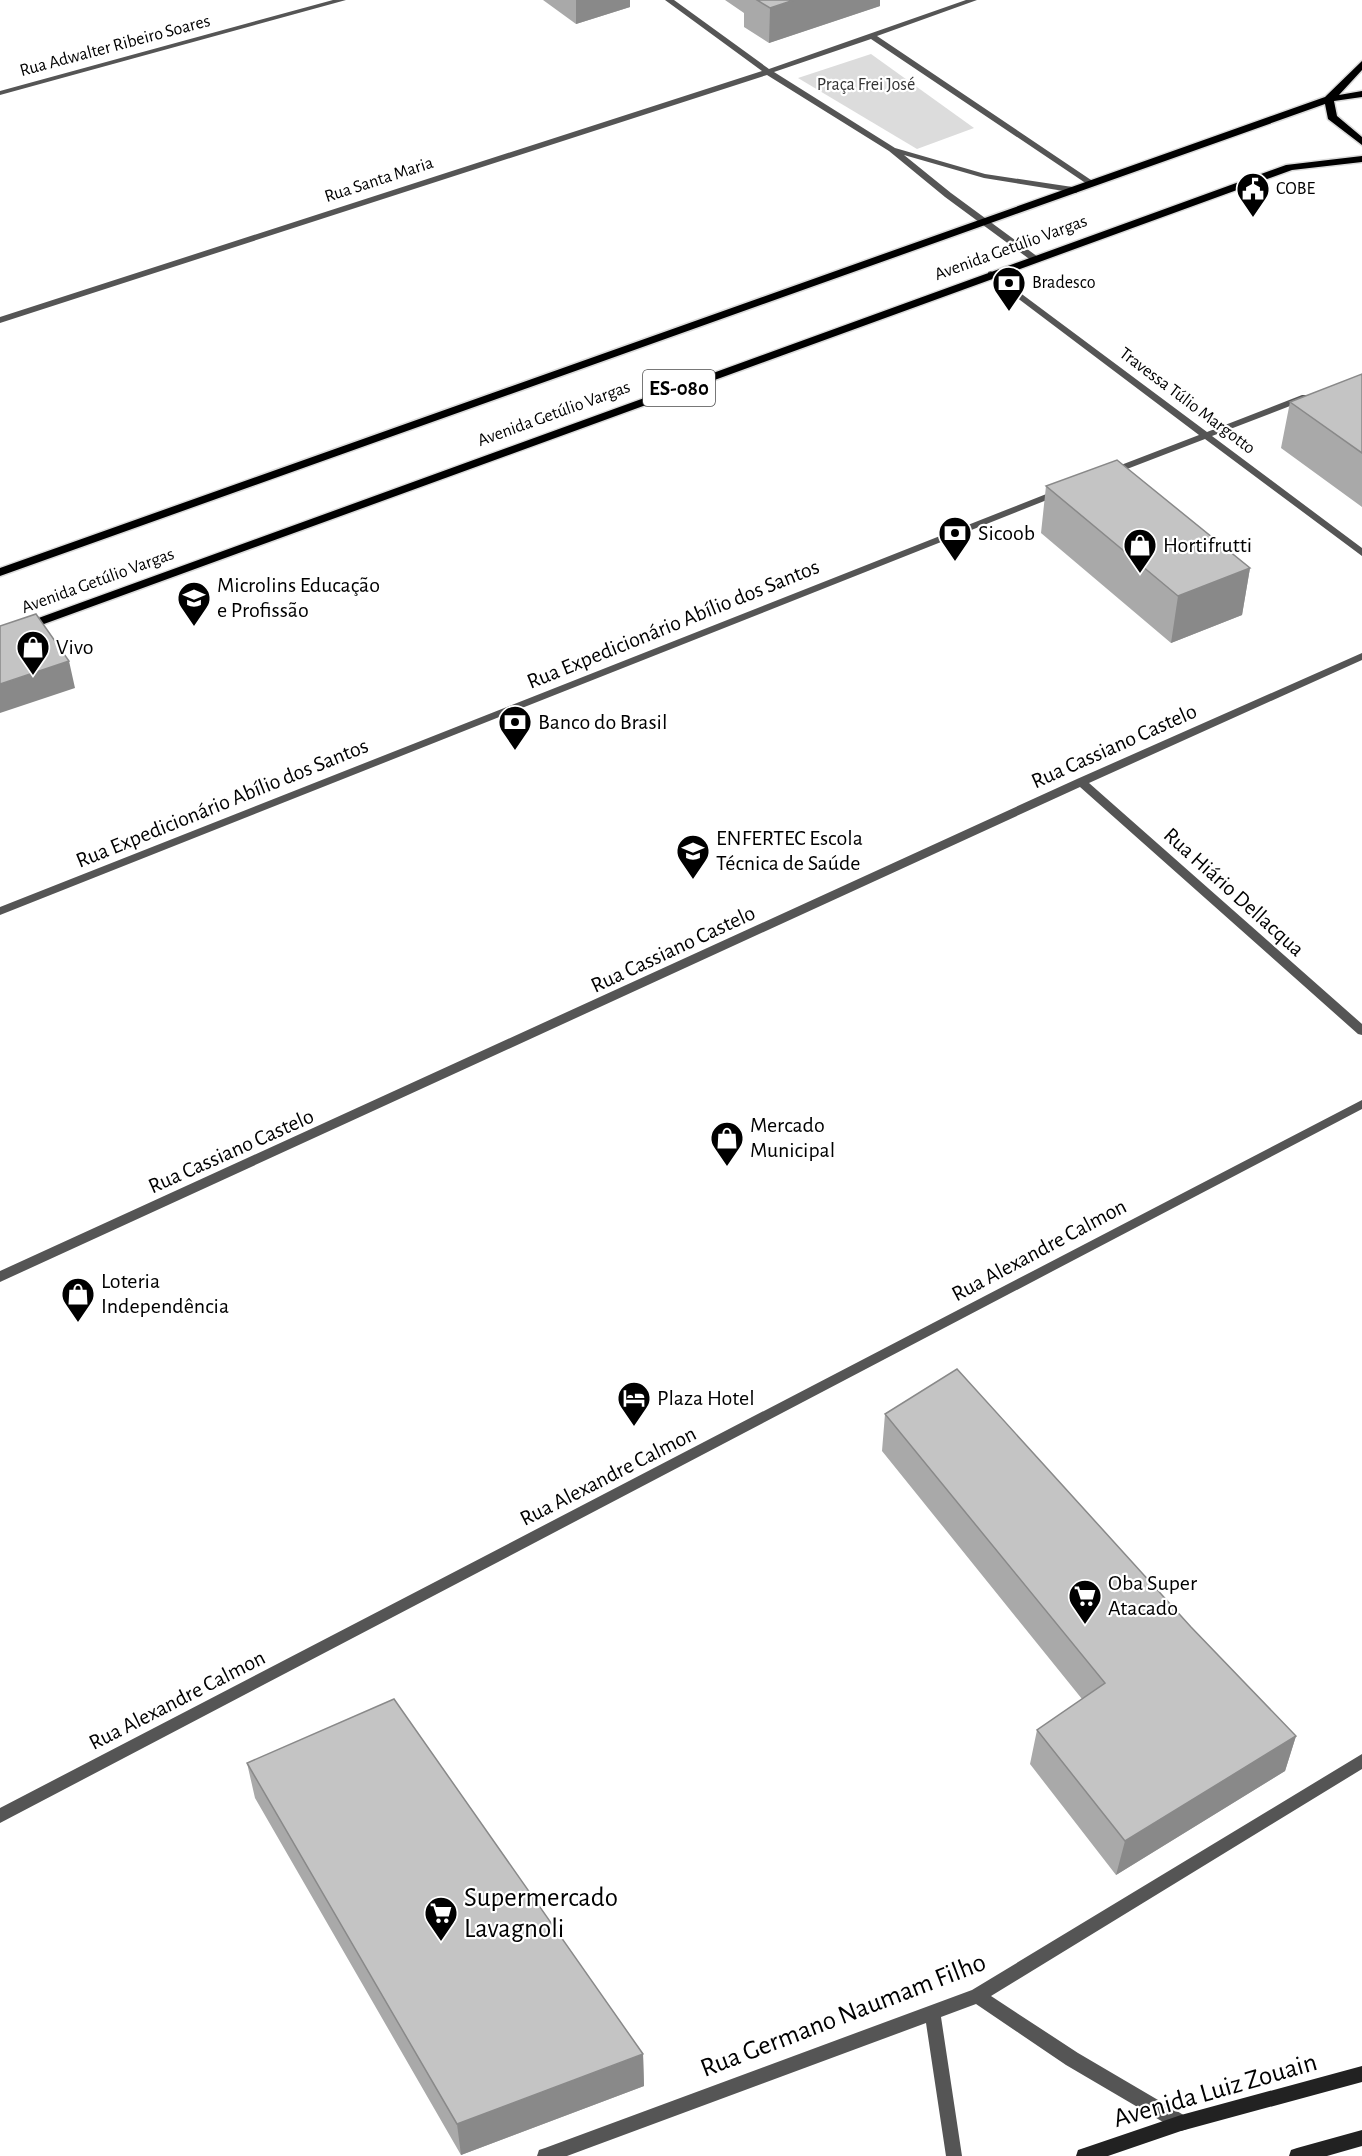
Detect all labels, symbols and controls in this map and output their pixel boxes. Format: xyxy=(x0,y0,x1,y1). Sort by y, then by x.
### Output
street label: Rua Adwalter Ribeiro Soares xyxy=(18,12,212,80)
park label: Praça Frei José xyxy=(817,76,915,94)
street label: Rua Santa Maria xyxy=(322,154,436,206)
public building icon: COBE xyxy=(1235,171,1271,218)
place label: COBE xyxy=(1276,180,1315,198)
street label: Avenida Getúlio Vargas xyxy=(932,212,1090,284)
bank icon: Bradesco xyxy=(991,265,1027,312)
place label: Bradesco xyxy=(1032,274,1096,292)
street label: Travessa Túlio Margotto xyxy=(1116,344,1258,458)
road number: ES-080 xyxy=(643,370,715,406)
street label: Avenida Getúlio Vargas xyxy=(475,378,633,450)
bank icon: Sicoob xyxy=(937,515,973,562)
place label: Sicoob xyxy=(978,522,1035,544)
shop icon: Hortifrutti xyxy=(1122,527,1158,574)
place label: Hortifrutti xyxy=(1163,534,1252,556)
street label: Avenida Getúlio Vargas xyxy=(19,545,177,617)
street label: Rua Expedicionário Abílio dos Santos xyxy=(524,555,822,693)
place label: Microlins Educação e Profissão xyxy=(217,574,380,621)
school or university icon: Microlins Educação e Profissão xyxy=(176,580,212,627)
shop icon: Vivo xyxy=(15,629,51,676)
place label: Vivo xyxy=(56,636,94,658)
street label: Rua Cassiano Castelo xyxy=(1028,700,1200,792)
bank icon: Banco do Brasil xyxy=(497,704,533,751)
place label: Banco do Brasil xyxy=(538,711,667,733)
street label: Rua Expedicionário Abílio dos Santos xyxy=(73,734,371,872)
street label: Rua Hiário Dellacqua xyxy=(1160,823,1308,961)
place label: ENFERTEC Escola Técnica de Saúde xyxy=(716,827,863,874)
school or university icon: ENFERTEC Escola Técnica de Saúde xyxy=(675,833,711,880)
street label: Rua Cassiano Castelo xyxy=(587,901,759,997)
street label: Rua Cassiano Castelo xyxy=(145,1105,317,1197)
place label: Mercado Municipal xyxy=(750,1114,835,1161)
shop icon: Mercado Municipal xyxy=(709,1120,745,1167)
street label: Rua Alexandre Calmon xyxy=(948,1195,1130,1305)
place label: Loteria Independência xyxy=(101,1270,229,1317)
shop icon: Loteria Independência xyxy=(60,1276,96,1323)
hotel icon: Plaza Hotel xyxy=(616,1380,652,1427)
place label: Plaza Hotel xyxy=(657,1387,755,1409)
street label: Rua Alexandre Calmon xyxy=(516,1422,700,1530)
place label: Oba Super Atacado xyxy=(1108,1572,1197,1619)
supermarket icon: Oba Super Atacado xyxy=(1067,1578,1103,1625)
street label: Rua Alexandre Calmon xyxy=(85,1646,269,1754)
place label: Supermercado Lavagnoli xyxy=(464,1884,618,1942)
supermarket icon: Supermercado Lavagnoli xyxy=(423,1895,459,1942)
street label: Rua Germano Naumam Filho xyxy=(697,1948,989,2082)
street label: Avenida Luiz Zouain xyxy=(1110,2048,1320,2132)

